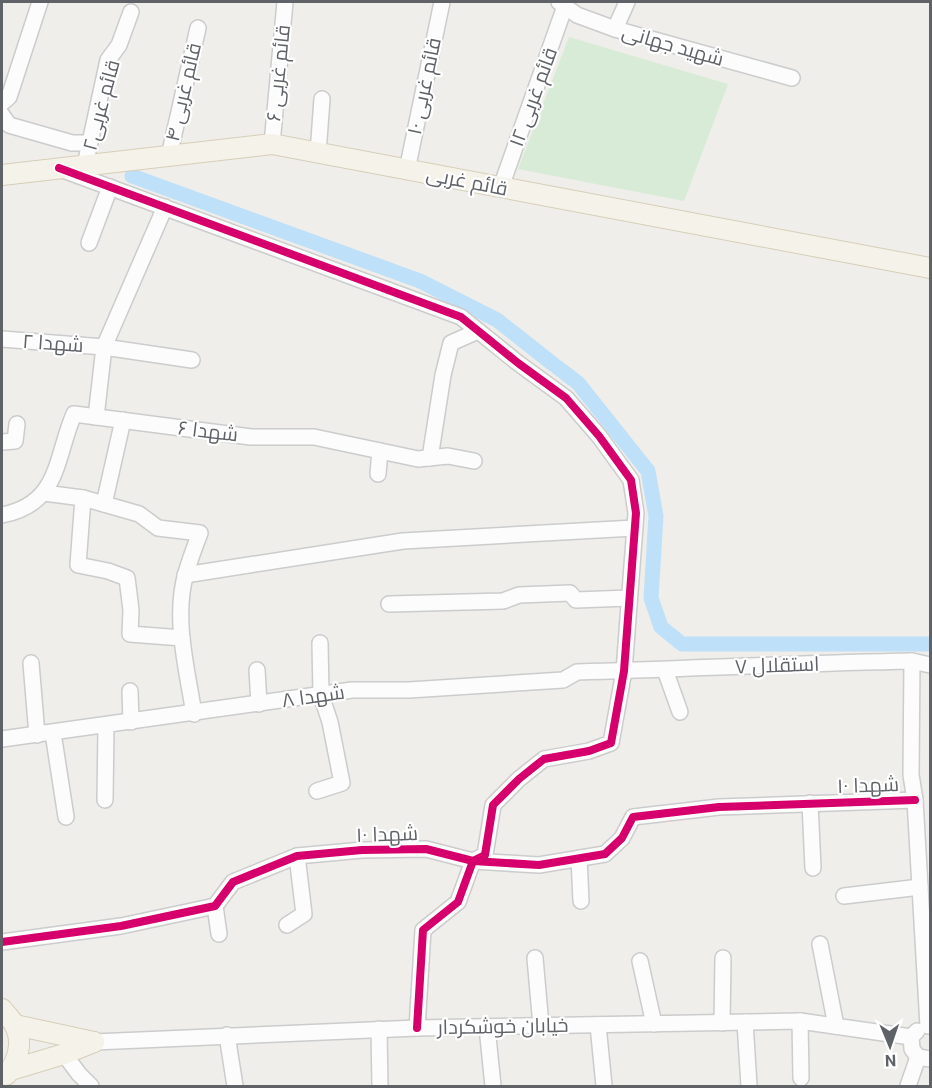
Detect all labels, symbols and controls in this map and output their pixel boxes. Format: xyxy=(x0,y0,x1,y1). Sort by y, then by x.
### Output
street label: شهید جهانی xyxy=(619,19,727,72)
street label: قائم غربی ۶ xyxy=(261,24,297,123)
street label: قائم غربی ۱۰ xyxy=(402,35,448,137)
street label: قائم غربی ۴ xyxy=(160,40,208,144)
street label: قائم غربی ۱۲ xyxy=(504,44,564,151)
street label: ۲قائم غربی xyxy=(77,57,127,154)
street label: قائم غربی xyxy=(424,161,510,203)
street label: شهدا ۲ xyxy=(22,329,84,358)
street label: شهدا ۶ xyxy=(176,415,239,448)
street label: استقلال ۷ xyxy=(734,652,820,679)
street label: شهدا ۸ xyxy=(280,680,346,713)
street label: شهدا ۱۰ xyxy=(837,772,899,799)
street label: شهدا ۱۰ xyxy=(356,821,418,848)
street label: خیابان خوشکردار xyxy=(436,1013,569,1040)
north arrow xyxy=(860,1016,920,1076)
text: N xyxy=(885,1051,896,1070)

